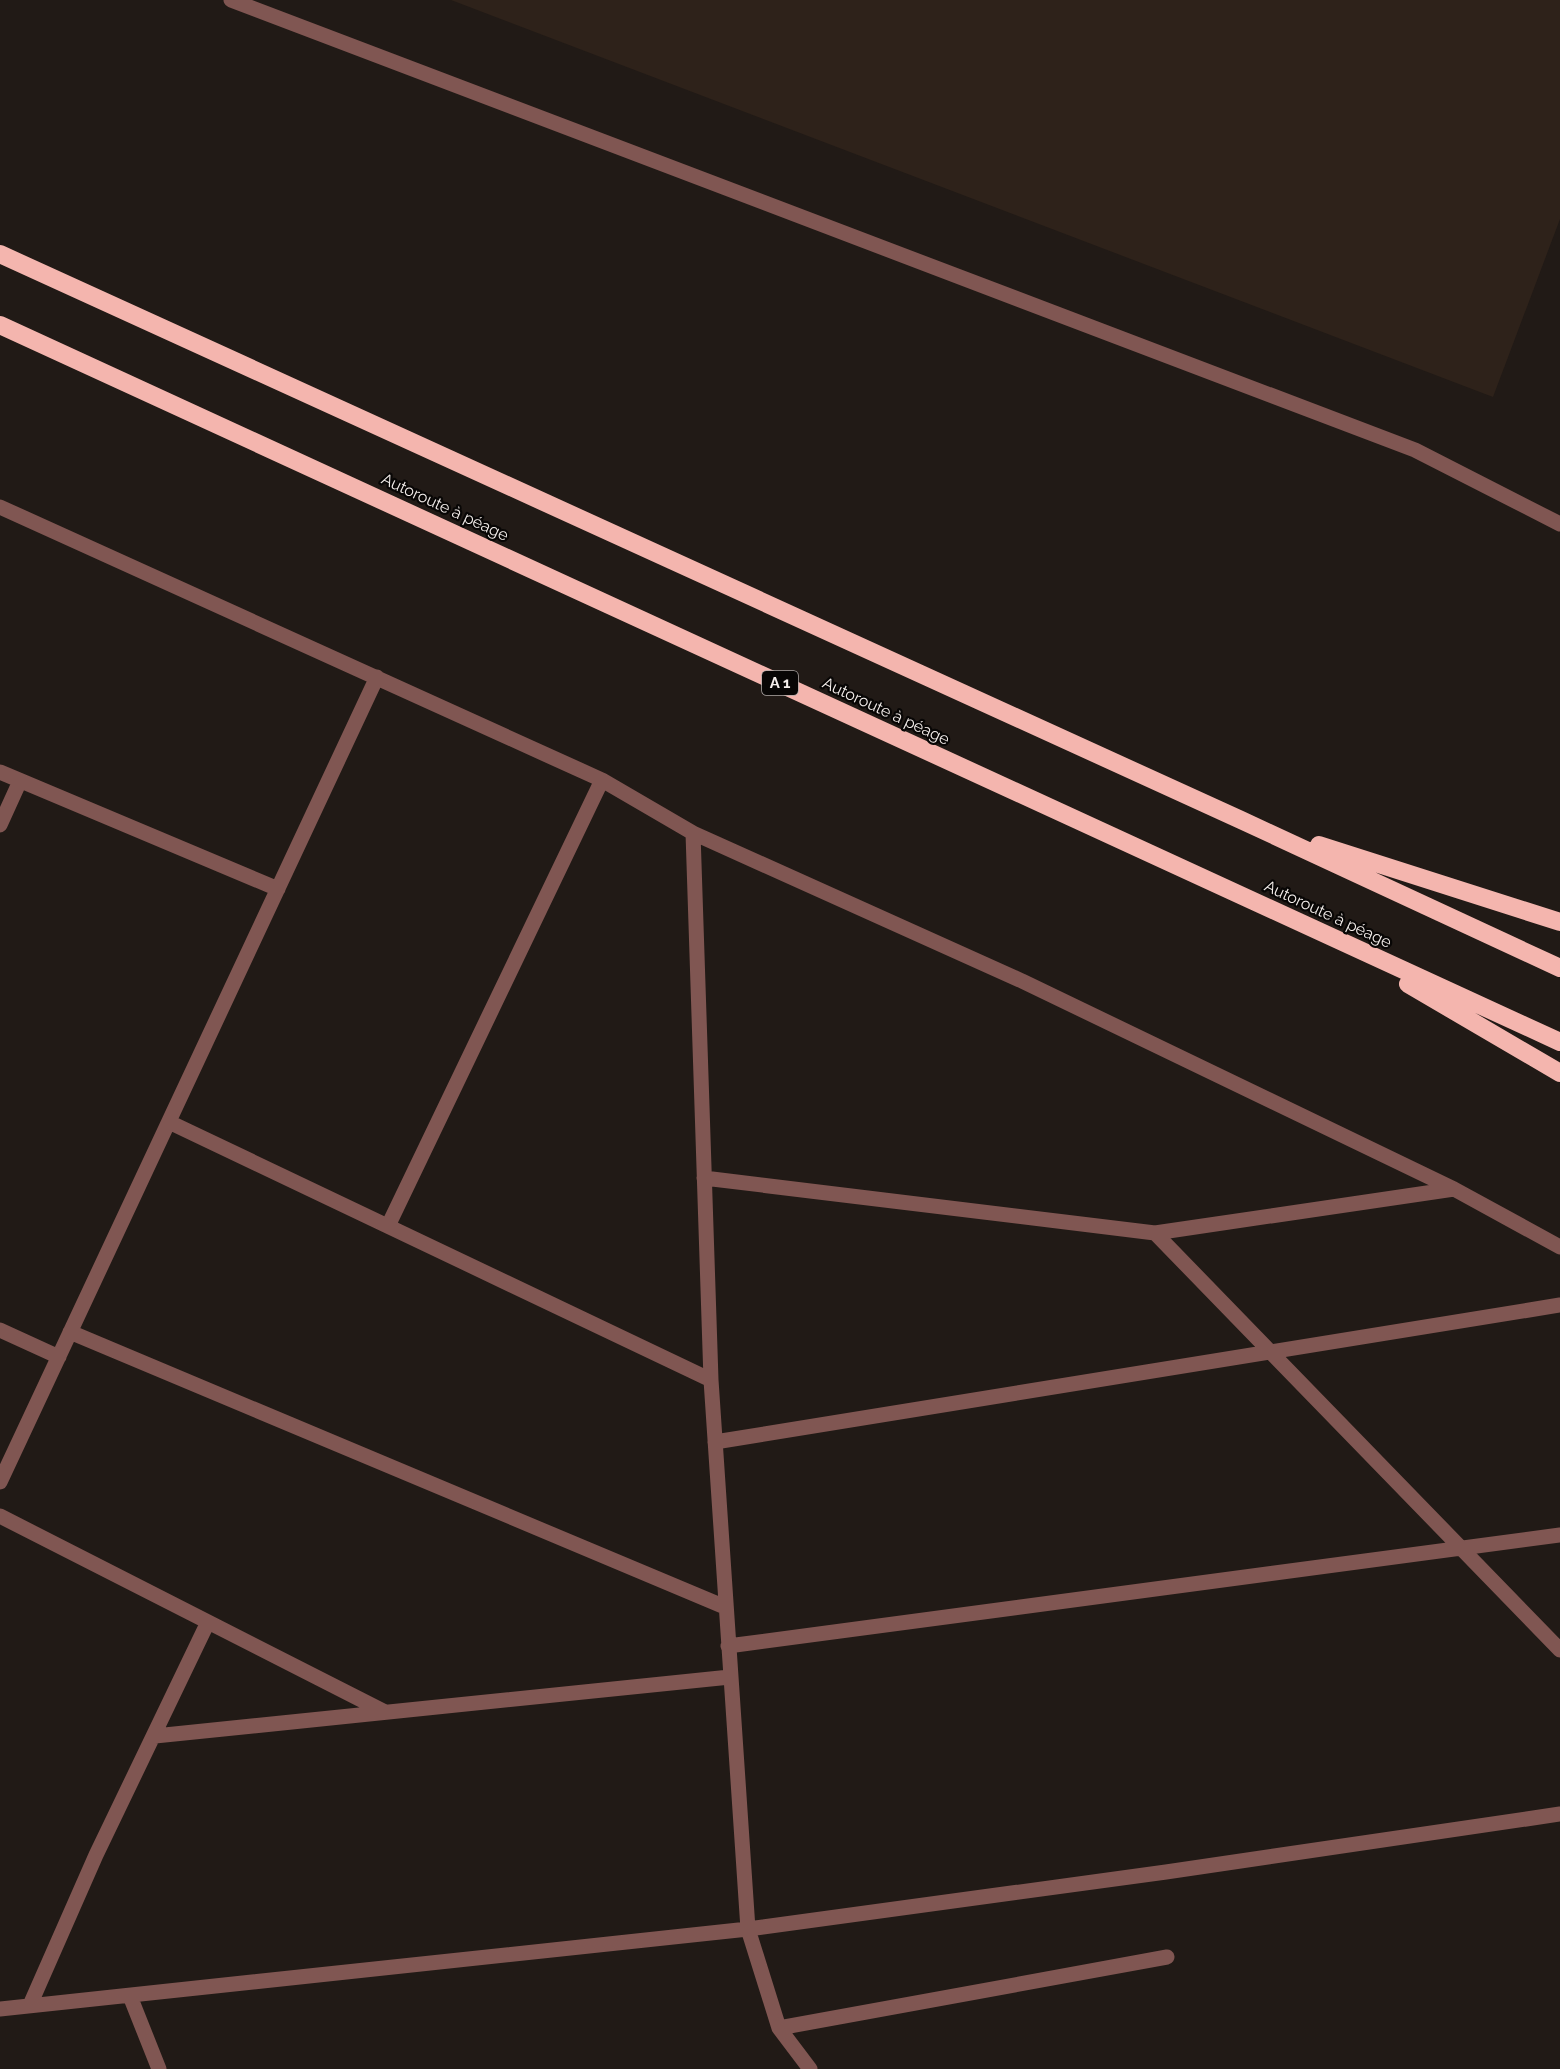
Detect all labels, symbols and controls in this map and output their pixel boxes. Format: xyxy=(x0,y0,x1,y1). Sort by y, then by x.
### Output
street label: Autoroute à péage xyxy=(378,469,512,545)
road number: A 1 xyxy=(762,671,798,695)
street label: Autoroute à péage xyxy=(819,673,953,749)
street label: Autoroute à péage xyxy=(1261,876,1395,952)

